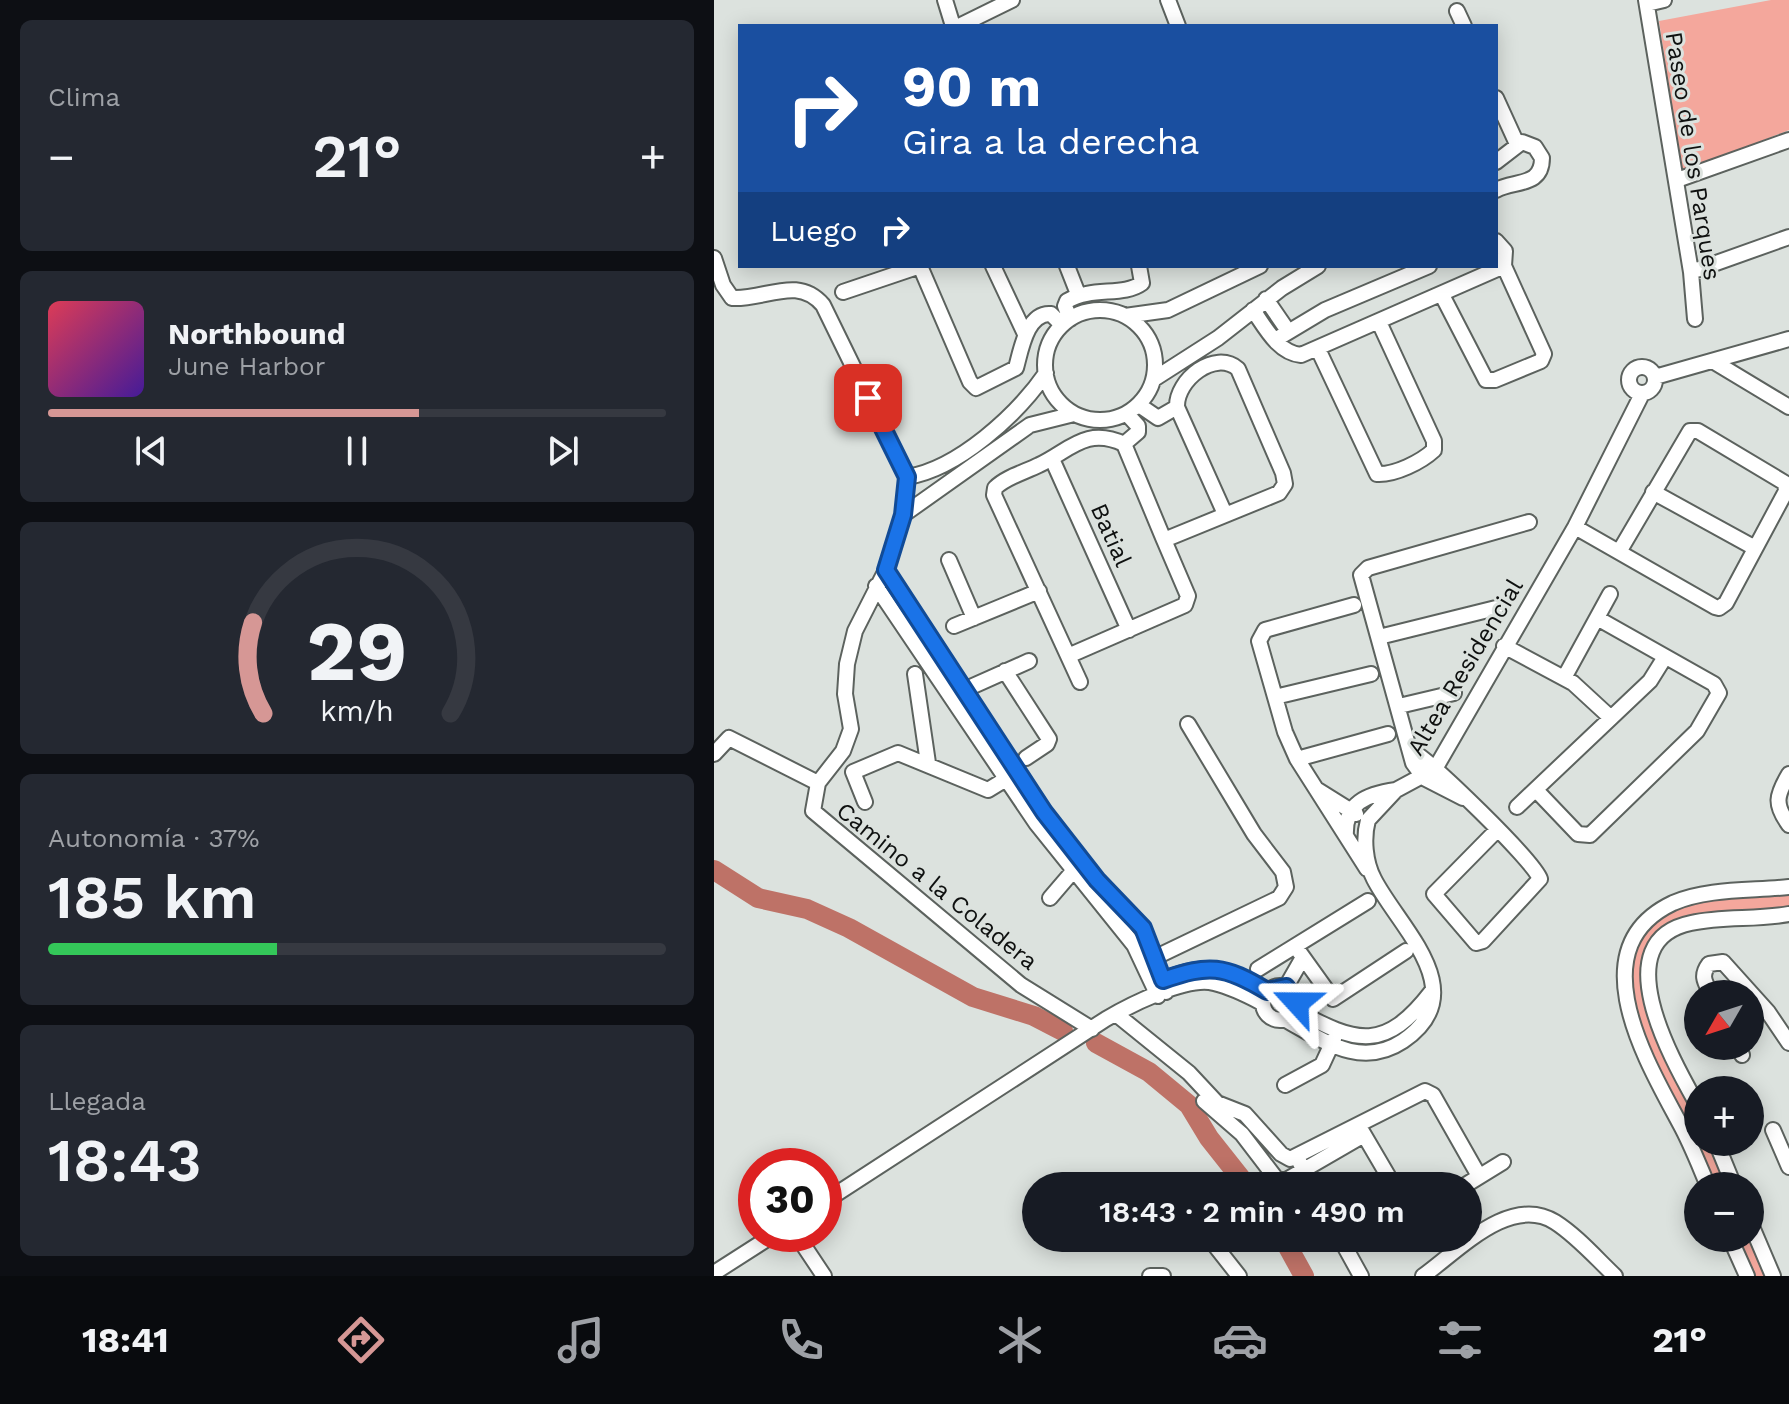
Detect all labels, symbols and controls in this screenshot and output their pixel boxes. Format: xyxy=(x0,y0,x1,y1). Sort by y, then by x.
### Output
street label: Paseo de los Parques xyxy=(1660,30,1726,282)
text: 90 m xyxy=(902,54,1041,120)
icon: right xyxy=(770,56,874,160)
text: Clima xyxy=(48,82,120,112)
text: 21° xyxy=(312,121,402,192)
text: Gira a la derecha xyxy=(902,121,1199,163)
text: − xyxy=(48,131,75,183)
text: + xyxy=(639,131,666,183)
icon: right xyxy=(873,208,917,252)
text: Luego xyxy=(770,213,857,248)
text: Northbound xyxy=(168,316,345,351)
text: June Harbor xyxy=(168,351,325,381)
pin xyxy=(834,364,902,432)
icon: arrive xyxy=(846,376,890,420)
icon: previous xyxy=(129,429,173,473)
icon: pause xyxy=(335,429,379,473)
icon: next xyxy=(541,429,585,473)
street label: Batial xyxy=(1085,499,1138,572)
street label: Altea Residencial xyxy=(1401,573,1529,760)
text: 29 xyxy=(307,603,407,700)
text: km/h xyxy=(320,694,394,728)
street label: Camino a la Coladera xyxy=(831,796,1043,976)
text: Autonomía · 37% xyxy=(48,823,260,853)
text: 185 km xyxy=(48,862,256,933)
position arrow xyxy=(1255,961,1339,1045)
north arrow xyxy=(1684,980,1764,1060)
map controls xyxy=(1684,980,1764,1252)
button: + xyxy=(1684,1076,1764,1156)
text: Llegada xyxy=(48,1086,146,1116)
text: 18:43 xyxy=(48,1125,202,1196)
speed limit sign: 30 xyxy=(738,1148,842,1252)
button: − xyxy=(1684,1172,1764,1252)
text: 18:43 · 2 min · 490 m xyxy=(1099,1194,1405,1229)
icon: directions xyxy=(333,1312,389,1368)
icon: music xyxy=(553,1312,609,1368)
icon: phone xyxy=(773,1312,829,1368)
icon: climate xyxy=(992,1312,1048,1368)
icon: car xyxy=(1212,1312,1268,1368)
icon: filters xyxy=(1432,1312,1488,1368)
text: 18:41 xyxy=(82,1319,169,1361)
text: 21° xyxy=(1652,1319,1707,1361)

